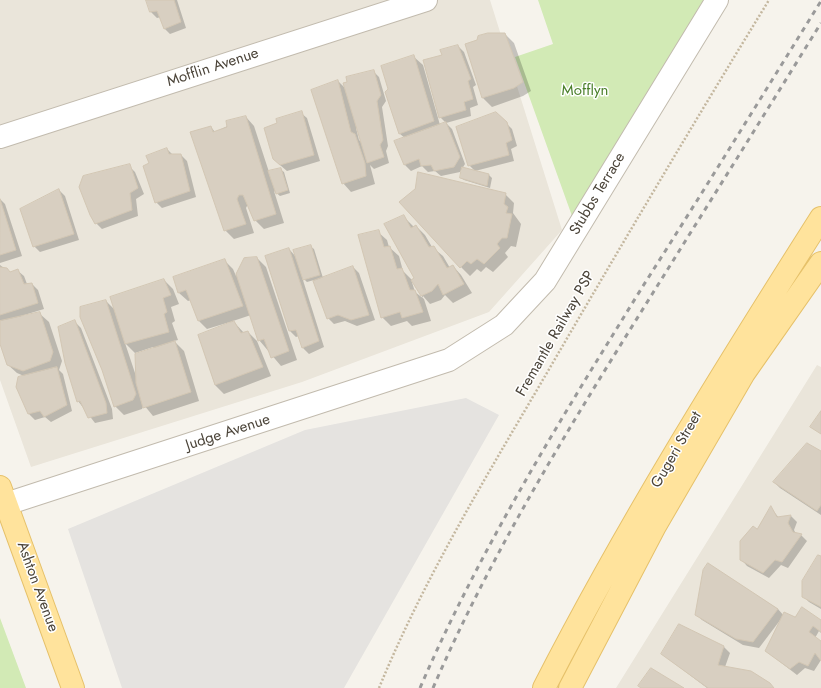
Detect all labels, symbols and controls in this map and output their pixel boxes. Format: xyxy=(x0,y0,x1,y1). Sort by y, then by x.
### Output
street label: Mofflin Avenue xyxy=(165,45,261,91)
park label: Mofflyn xyxy=(562,82,608,100)
street label: Stubbs Terrace xyxy=(566,150,630,238)
street label: Fremantle Railway PSP xyxy=(513,268,599,400)
street label: Gugeri Street xyxy=(648,409,706,491)
street label: Judge Avenue xyxy=(184,411,272,455)
street label: Ashton Avenue xyxy=(12,539,62,635)

